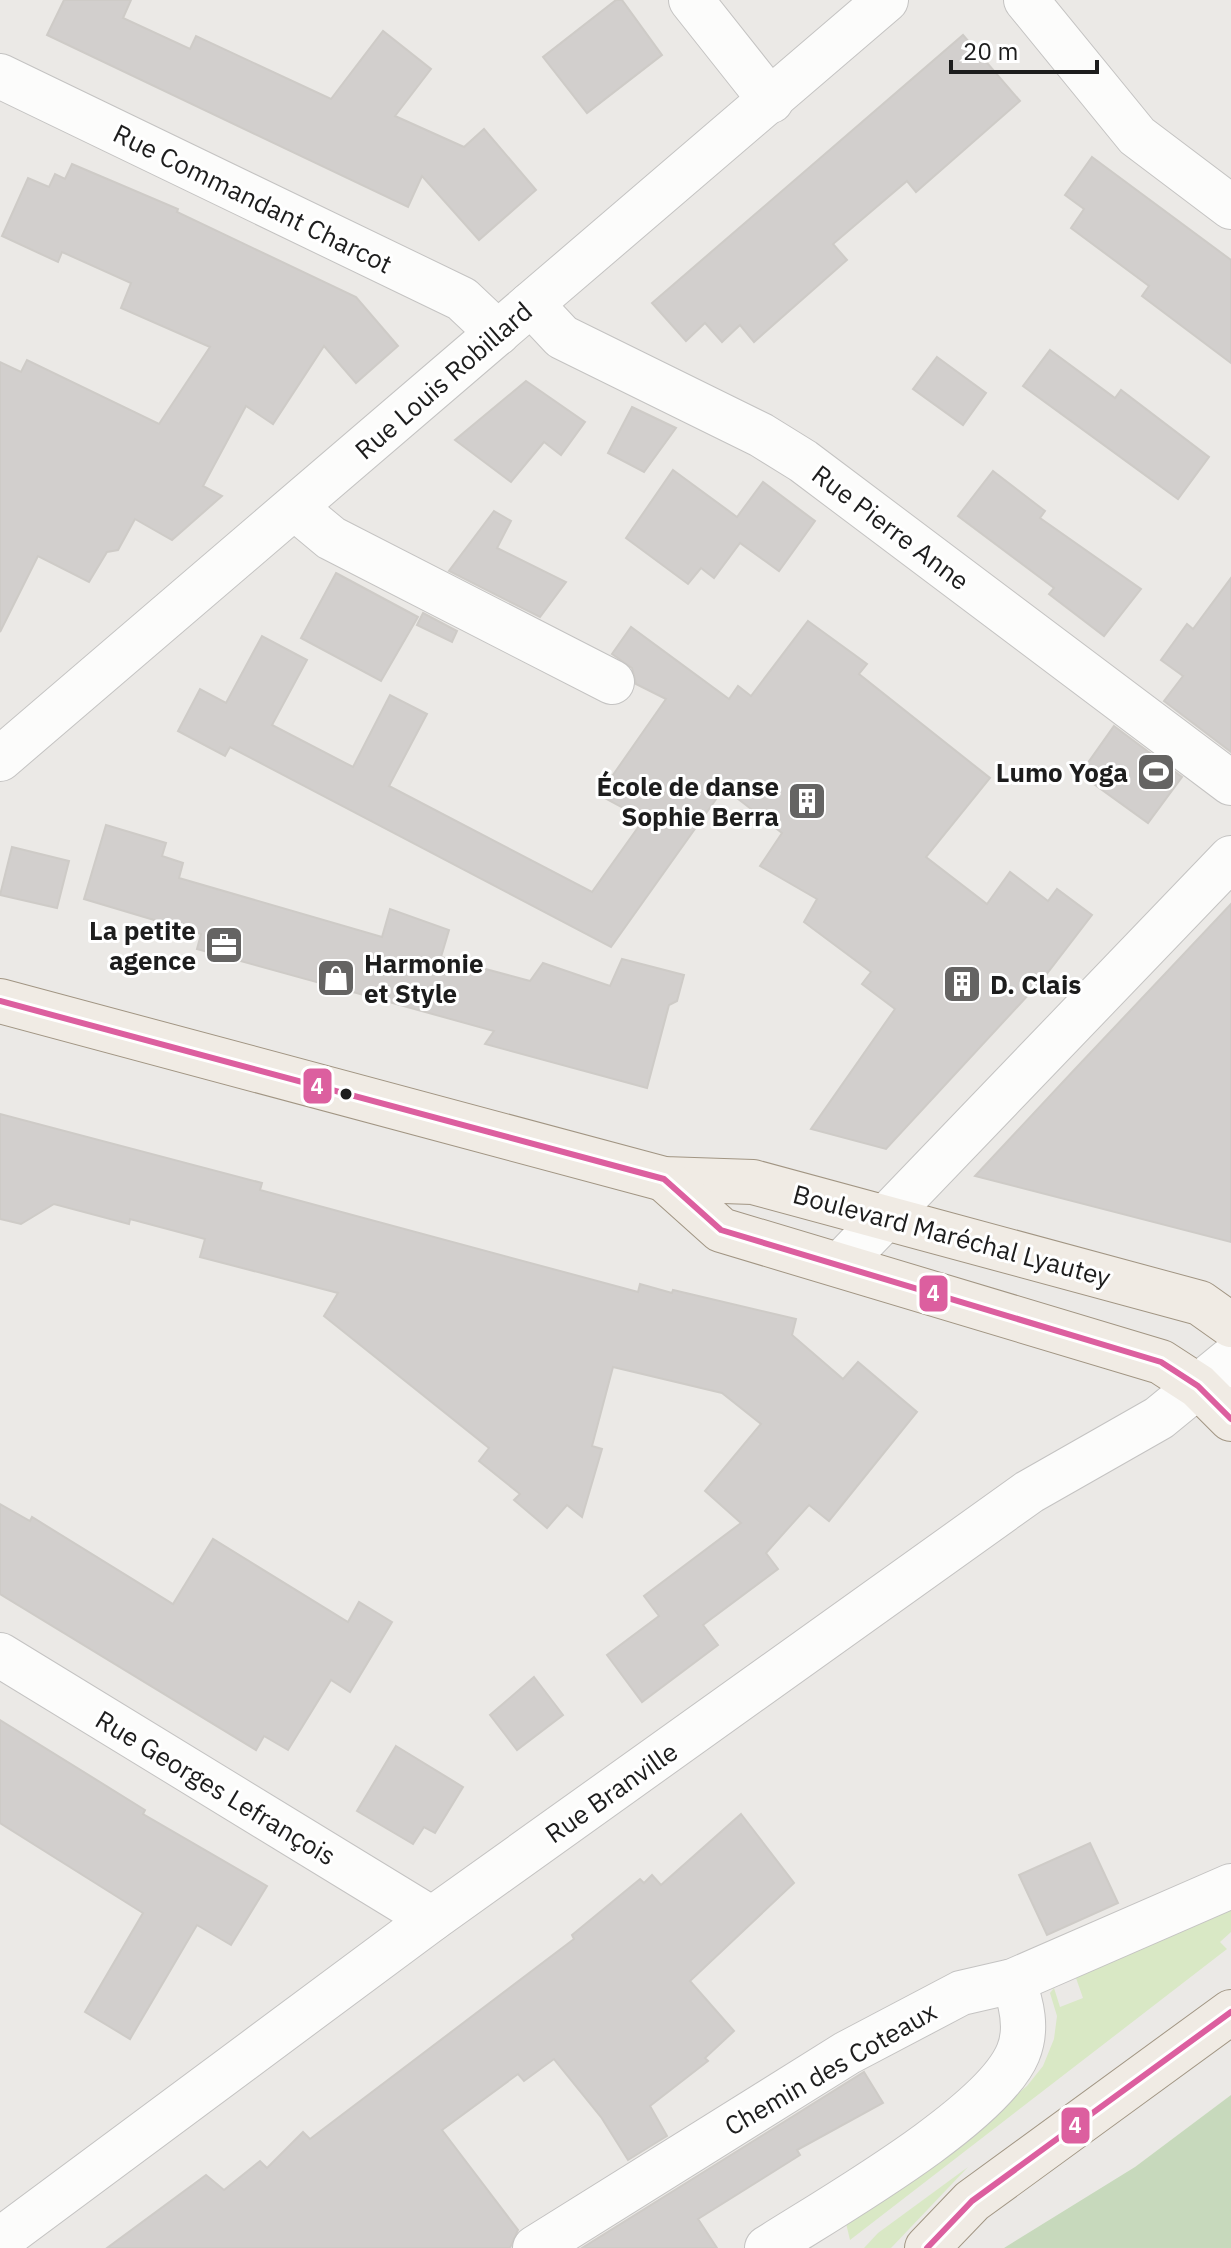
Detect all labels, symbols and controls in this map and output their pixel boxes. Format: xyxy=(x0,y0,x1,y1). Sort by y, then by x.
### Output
scale bar xyxy=(951,24,1097,74)
text: 20 m xyxy=(963,35,1018,67)
street label: Rue Commandant Charcot xyxy=(108,116,398,280)
street label: Rue Louis Robillard xyxy=(347,294,539,466)
street label: Rue Pierre Anne xyxy=(806,457,976,597)
sports icon: Lumo Yoga xyxy=(1135,751,1177,793)
place label: Lumo Yoga xyxy=(996,755,1128,789)
place label: École de danse Sophie Berra xyxy=(597,769,779,833)
building icon: École de danse Sophie Berra xyxy=(786,780,828,822)
place label: La petite agence xyxy=(89,913,196,977)
office icon: La petite agence xyxy=(203,924,245,966)
place label: Harmonie et Style xyxy=(364,946,484,1010)
shop icon: Harmonie et Style xyxy=(315,957,357,999)
building icon: D. Clais xyxy=(941,963,983,1005)
place label: D. Clais xyxy=(990,967,1081,1001)
line badge: 4 xyxy=(302,1067,333,1105)
text: 4 xyxy=(310,1071,324,1100)
unlabelled marker xyxy=(338,1086,354,1102)
street label: Boulevard Maréchal Lyautey xyxy=(789,1176,1115,1294)
line badge: 4 xyxy=(918,1274,949,1313)
text: 4 xyxy=(926,1278,940,1307)
street label: Rue Georges Lefrançois xyxy=(90,1702,342,1872)
street label: Rue Branville xyxy=(538,1734,684,1850)
street label: Chemin des Coteaux xyxy=(718,1993,942,2143)
line badge: 4 xyxy=(1060,2106,1091,2145)
text: 4 xyxy=(1068,2110,1082,2139)

